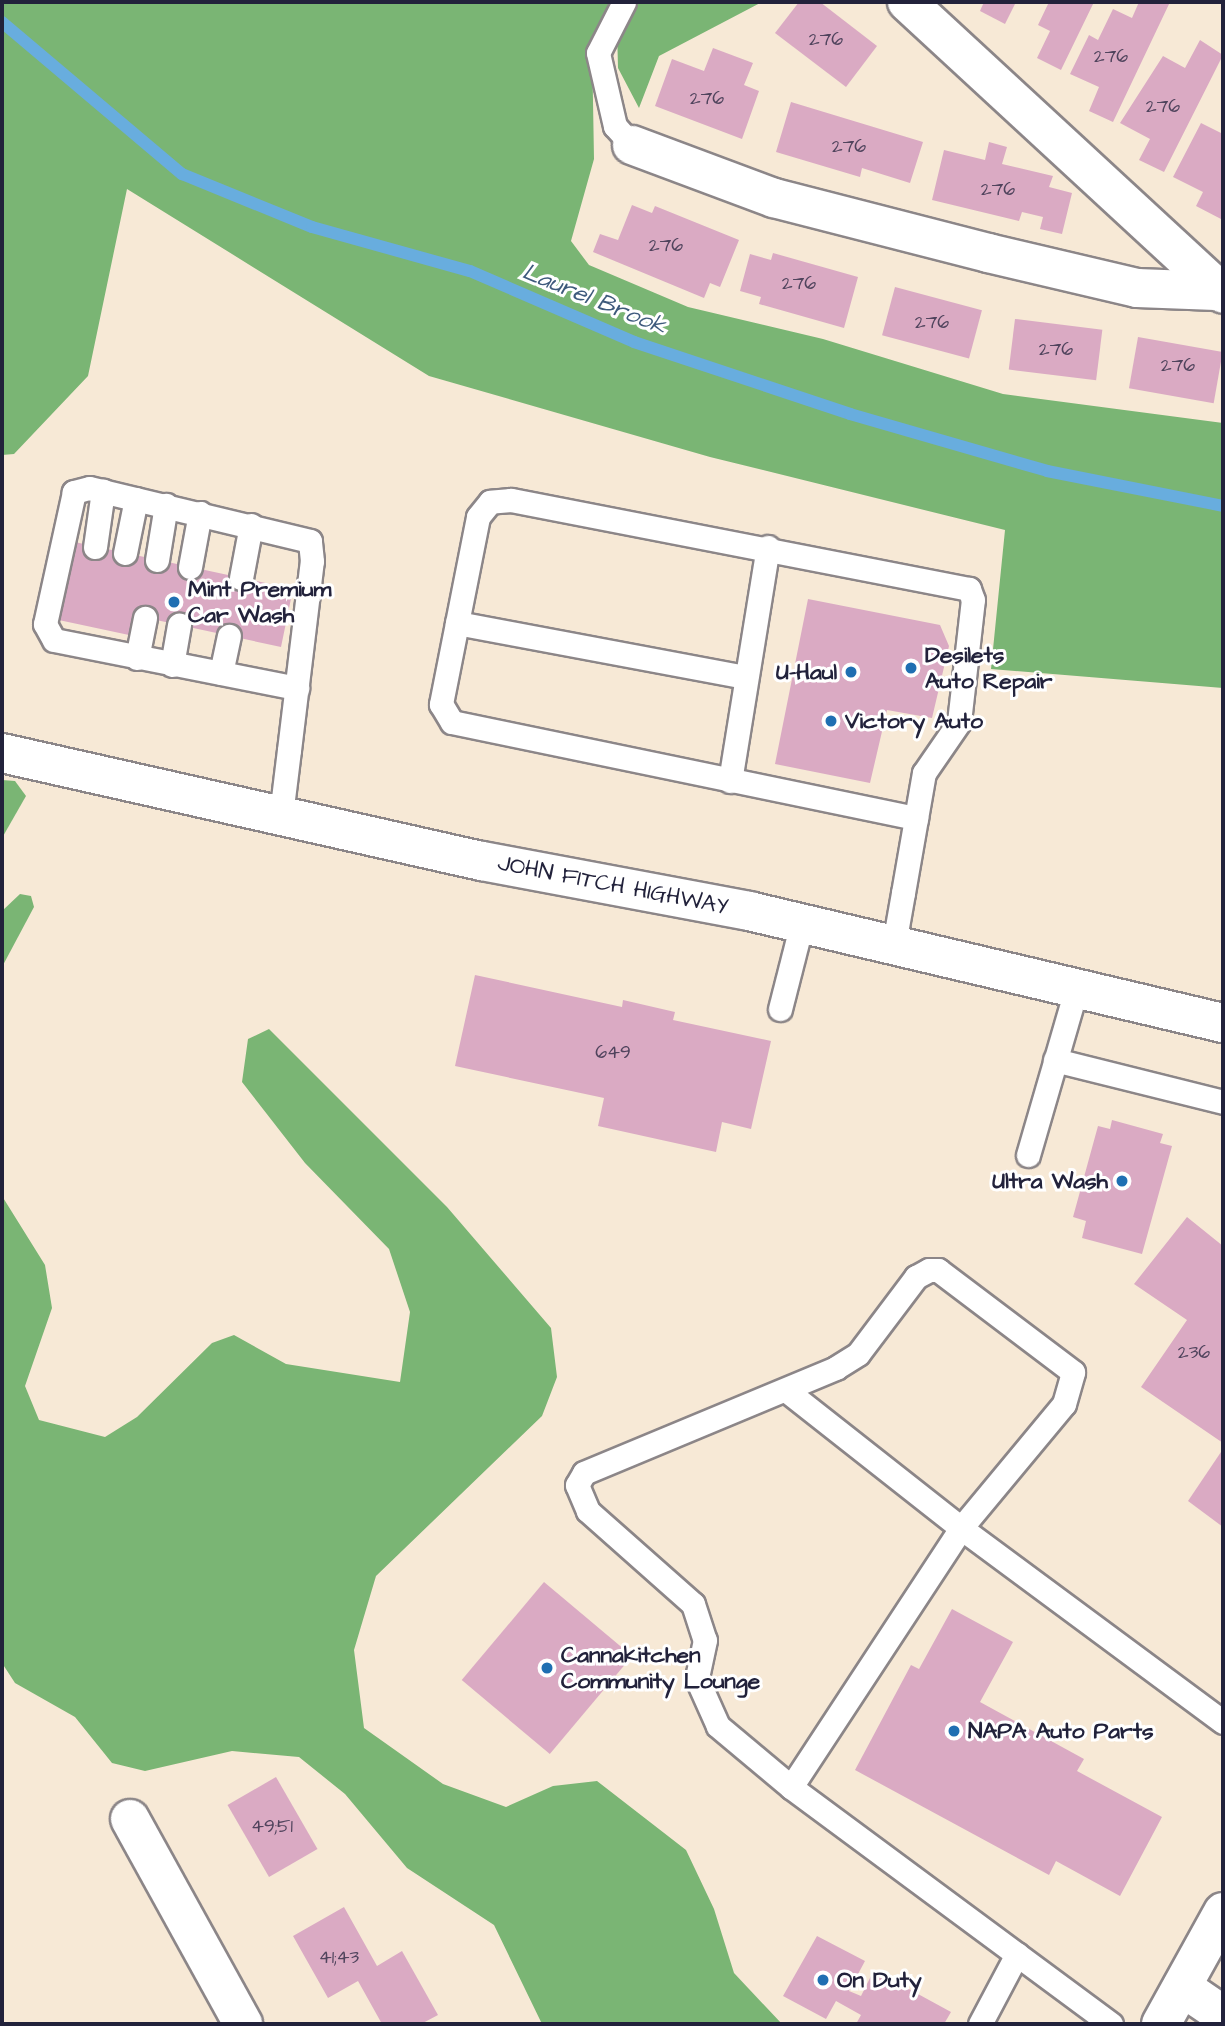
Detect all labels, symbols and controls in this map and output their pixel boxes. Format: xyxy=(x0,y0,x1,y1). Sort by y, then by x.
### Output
house number: 276 xyxy=(809,29,843,51)
house number: 276 xyxy=(1094,46,1128,68)
house number: 276 xyxy=(690,88,724,110)
house number: 276 xyxy=(1146,96,1180,118)
house number: 276 xyxy=(832,136,866,158)
house number: 276 xyxy=(981,179,1015,201)
house number: 276 xyxy=(649,235,683,257)
water label: Laurel Brook xyxy=(518,258,670,342)
house number: 276 xyxy=(782,273,816,295)
house number: 276 xyxy=(915,312,949,334)
house number: 276 xyxy=(1039,339,1073,361)
house number: 276 xyxy=(1161,355,1195,377)
place label: Mint Premium Car Wash xyxy=(188,575,331,629)
marker: Mint Premium Car Wash xyxy=(166,594,182,610)
place label: Desilets Auto Repair xyxy=(925,641,1052,695)
place label: U-Haul xyxy=(776,658,837,686)
marker: Desilets Auto Repair xyxy=(903,660,919,676)
marker: U-Haul xyxy=(843,664,859,680)
place label: Victory Auto xyxy=(845,707,983,735)
marker: Victory Auto xyxy=(823,713,839,729)
street label: JOHN FITCH HIGHWAY xyxy=(495,849,731,921)
house number: 649 xyxy=(595,1042,631,1064)
place label: Ultra Wash xyxy=(992,1167,1108,1195)
marker: Ultra Wash xyxy=(1114,1173,1130,1189)
house number: 236 xyxy=(1178,1342,1210,1364)
place label: Cannakitchen Community Lounge xyxy=(561,1641,760,1695)
marker: Cannakitchen Community Lounge xyxy=(539,1660,555,1676)
place label: NAPA Auto Parts xyxy=(968,1717,1154,1745)
marker: NAPA Auto Parts xyxy=(946,1723,962,1739)
house number: 49;51 xyxy=(251,1816,293,1838)
house number: 41;43 xyxy=(319,1947,359,1969)
place label: On Duty xyxy=(837,1966,922,1994)
marker: On Duty xyxy=(815,1972,831,1988)

